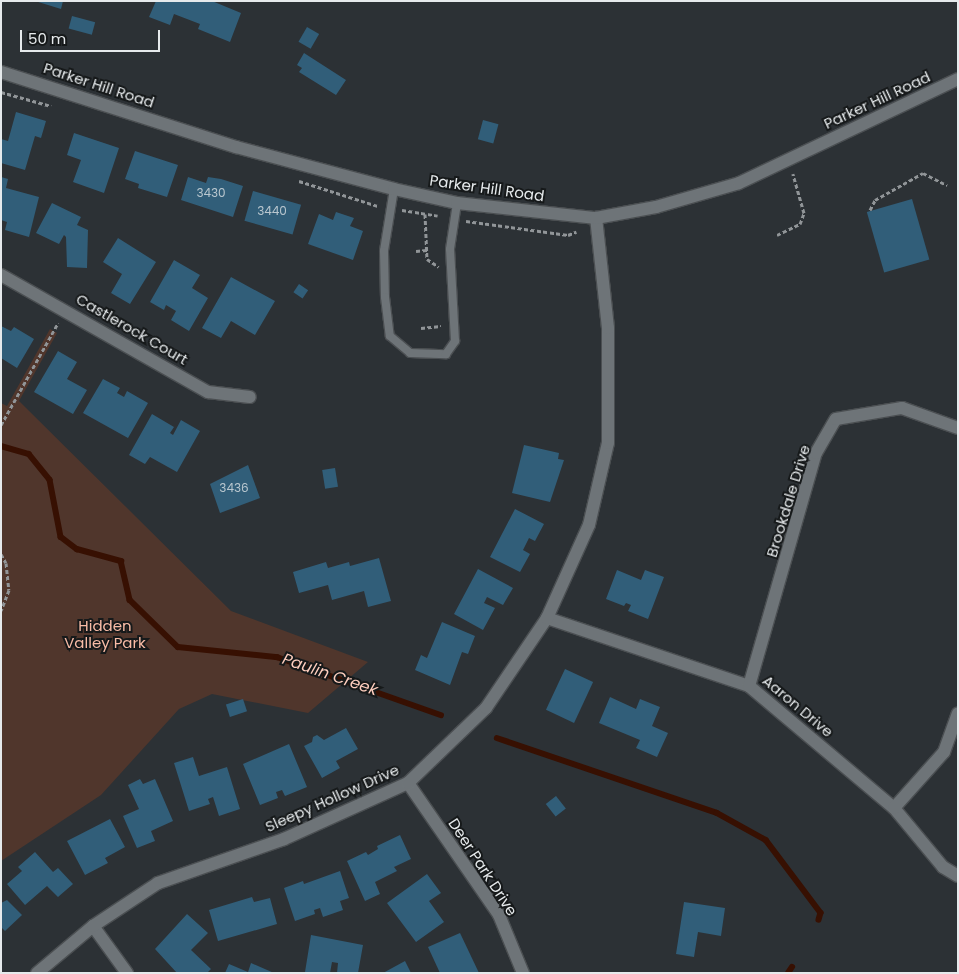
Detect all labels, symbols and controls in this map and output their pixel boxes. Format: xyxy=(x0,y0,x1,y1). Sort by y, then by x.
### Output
scale bar xyxy=(22,20,162,52)
text: 50 m xyxy=(28,28,66,49)
street label: Parker Hill Road xyxy=(41,59,157,111)
street label: Parker Hill Road xyxy=(821,67,933,133)
street label: Parker Hill Road xyxy=(429,171,545,205)
house number: 3430 xyxy=(196,186,226,200)
house number: 3440 xyxy=(257,204,287,218)
street label: Castlerock Court xyxy=(73,290,191,368)
street label: Brookdale Drive xyxy=(762,443,814,559)
house number: 3436 xyxy=(219,481,249,495)
park label: Hidden Valley Park xyxy=(64,616,146,651)
water label: Paulin Creek xyxy=(280,650,380,700)
street label: Aaron Drive xyxy=(759,671,837,741)
street label: Sleepy Hollow Drive xyxy=(262,760,402,836)
street label: Deer Park Drive xyxy=(445,815,521,919)

